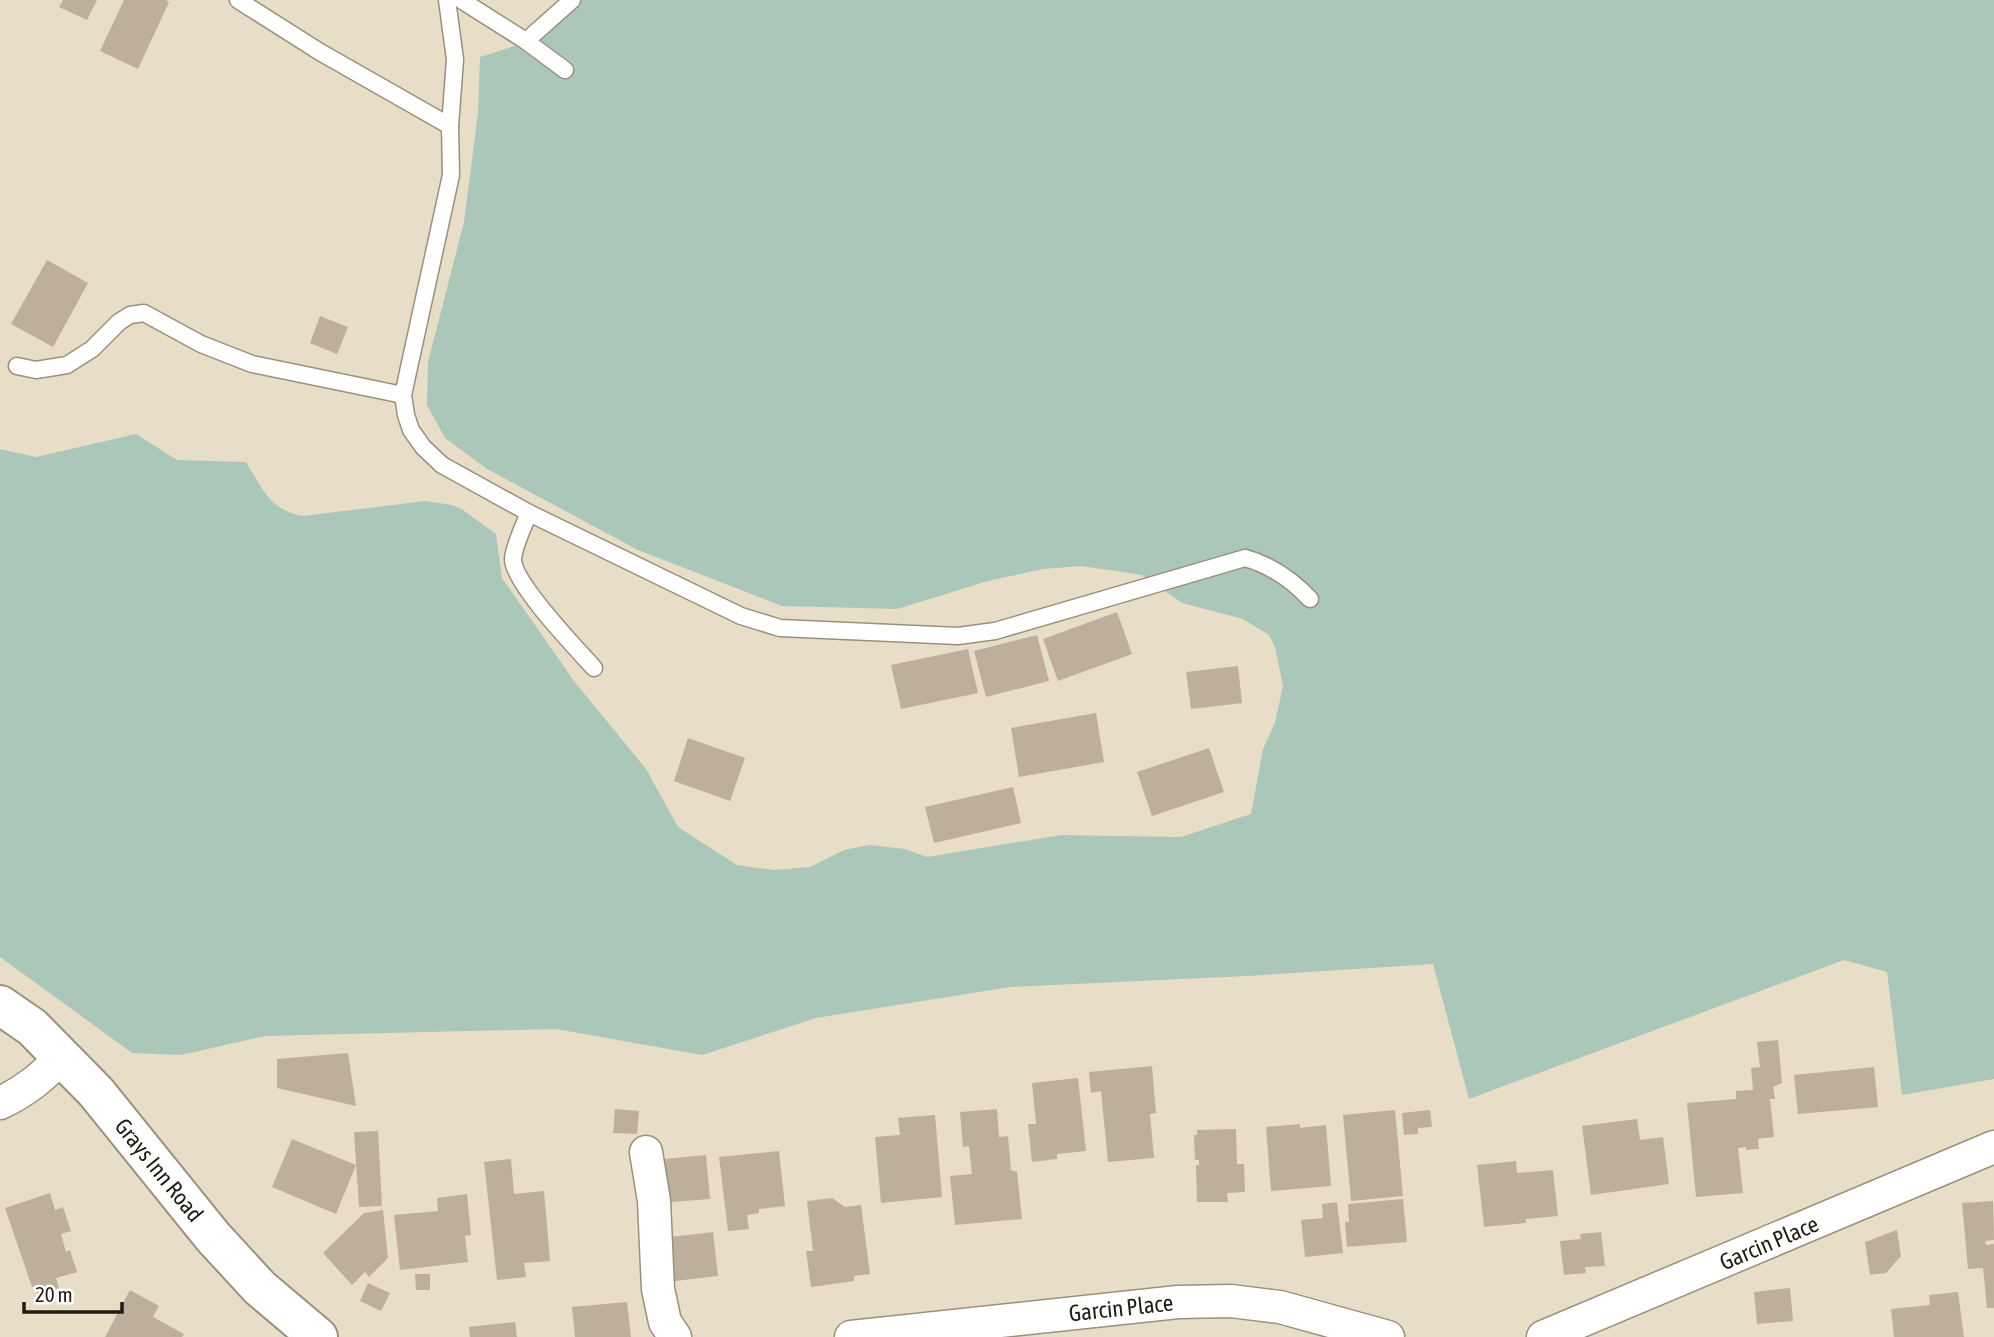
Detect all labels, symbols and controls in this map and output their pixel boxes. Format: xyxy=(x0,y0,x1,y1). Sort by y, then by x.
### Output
street label: Grays Inn Road xyxy=(110,1113,208,1227)
street label: Garcin Place xyxy=(1716,1211,1822,1275)
scale bar xyxy=(24,1270,122,1314)
text: 20 m xyxy=(35,1282,73,1306)
street label: Garcin Place xyxy=(1068,1290,1174,1326)

